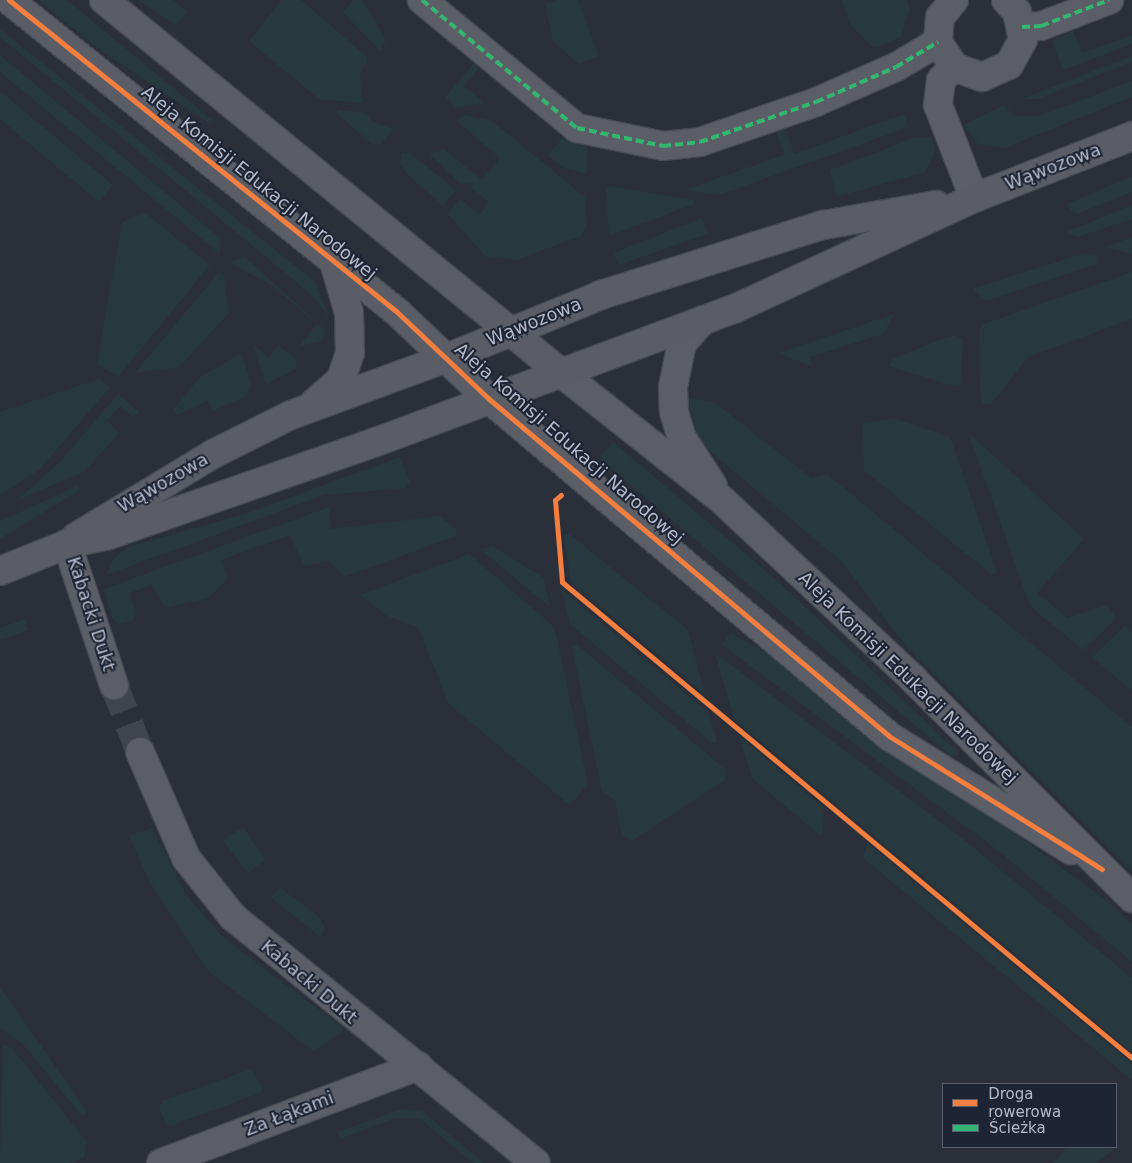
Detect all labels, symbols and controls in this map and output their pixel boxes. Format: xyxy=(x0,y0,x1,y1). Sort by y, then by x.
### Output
street label: Aleja Komisji Edukacji Narodowej xyxy=(137,81,381,285)
street label: Wąwozowa xyxy=(1002,139,1104,195)
street label: Wąwozowa xyxy=(483,293,585,351)
street label: Aleja Komisji Edukacji Narodowej xyxy=(450,339,688,549)
street label: Wąwozowa xyxy=(114,448,212,518)
street label: Kabacki Dukt xyxy=(62,554,120,674)
street label: Aleja Komisji Edukacji Narodowej xyxy=(794,567,1022,789)
street label: Kabacki Dukt xyxy=(257,936,361,1028)
legend xyxy=(942,1083,1117,1148)
text: Droga rowerowa xyxy=(988,1085,1061,1121)
street label: Za Łąkami xyxy=(241,1087,337,1141)
text: Ścieżka xyxy=(989,1119,1046,1137)

